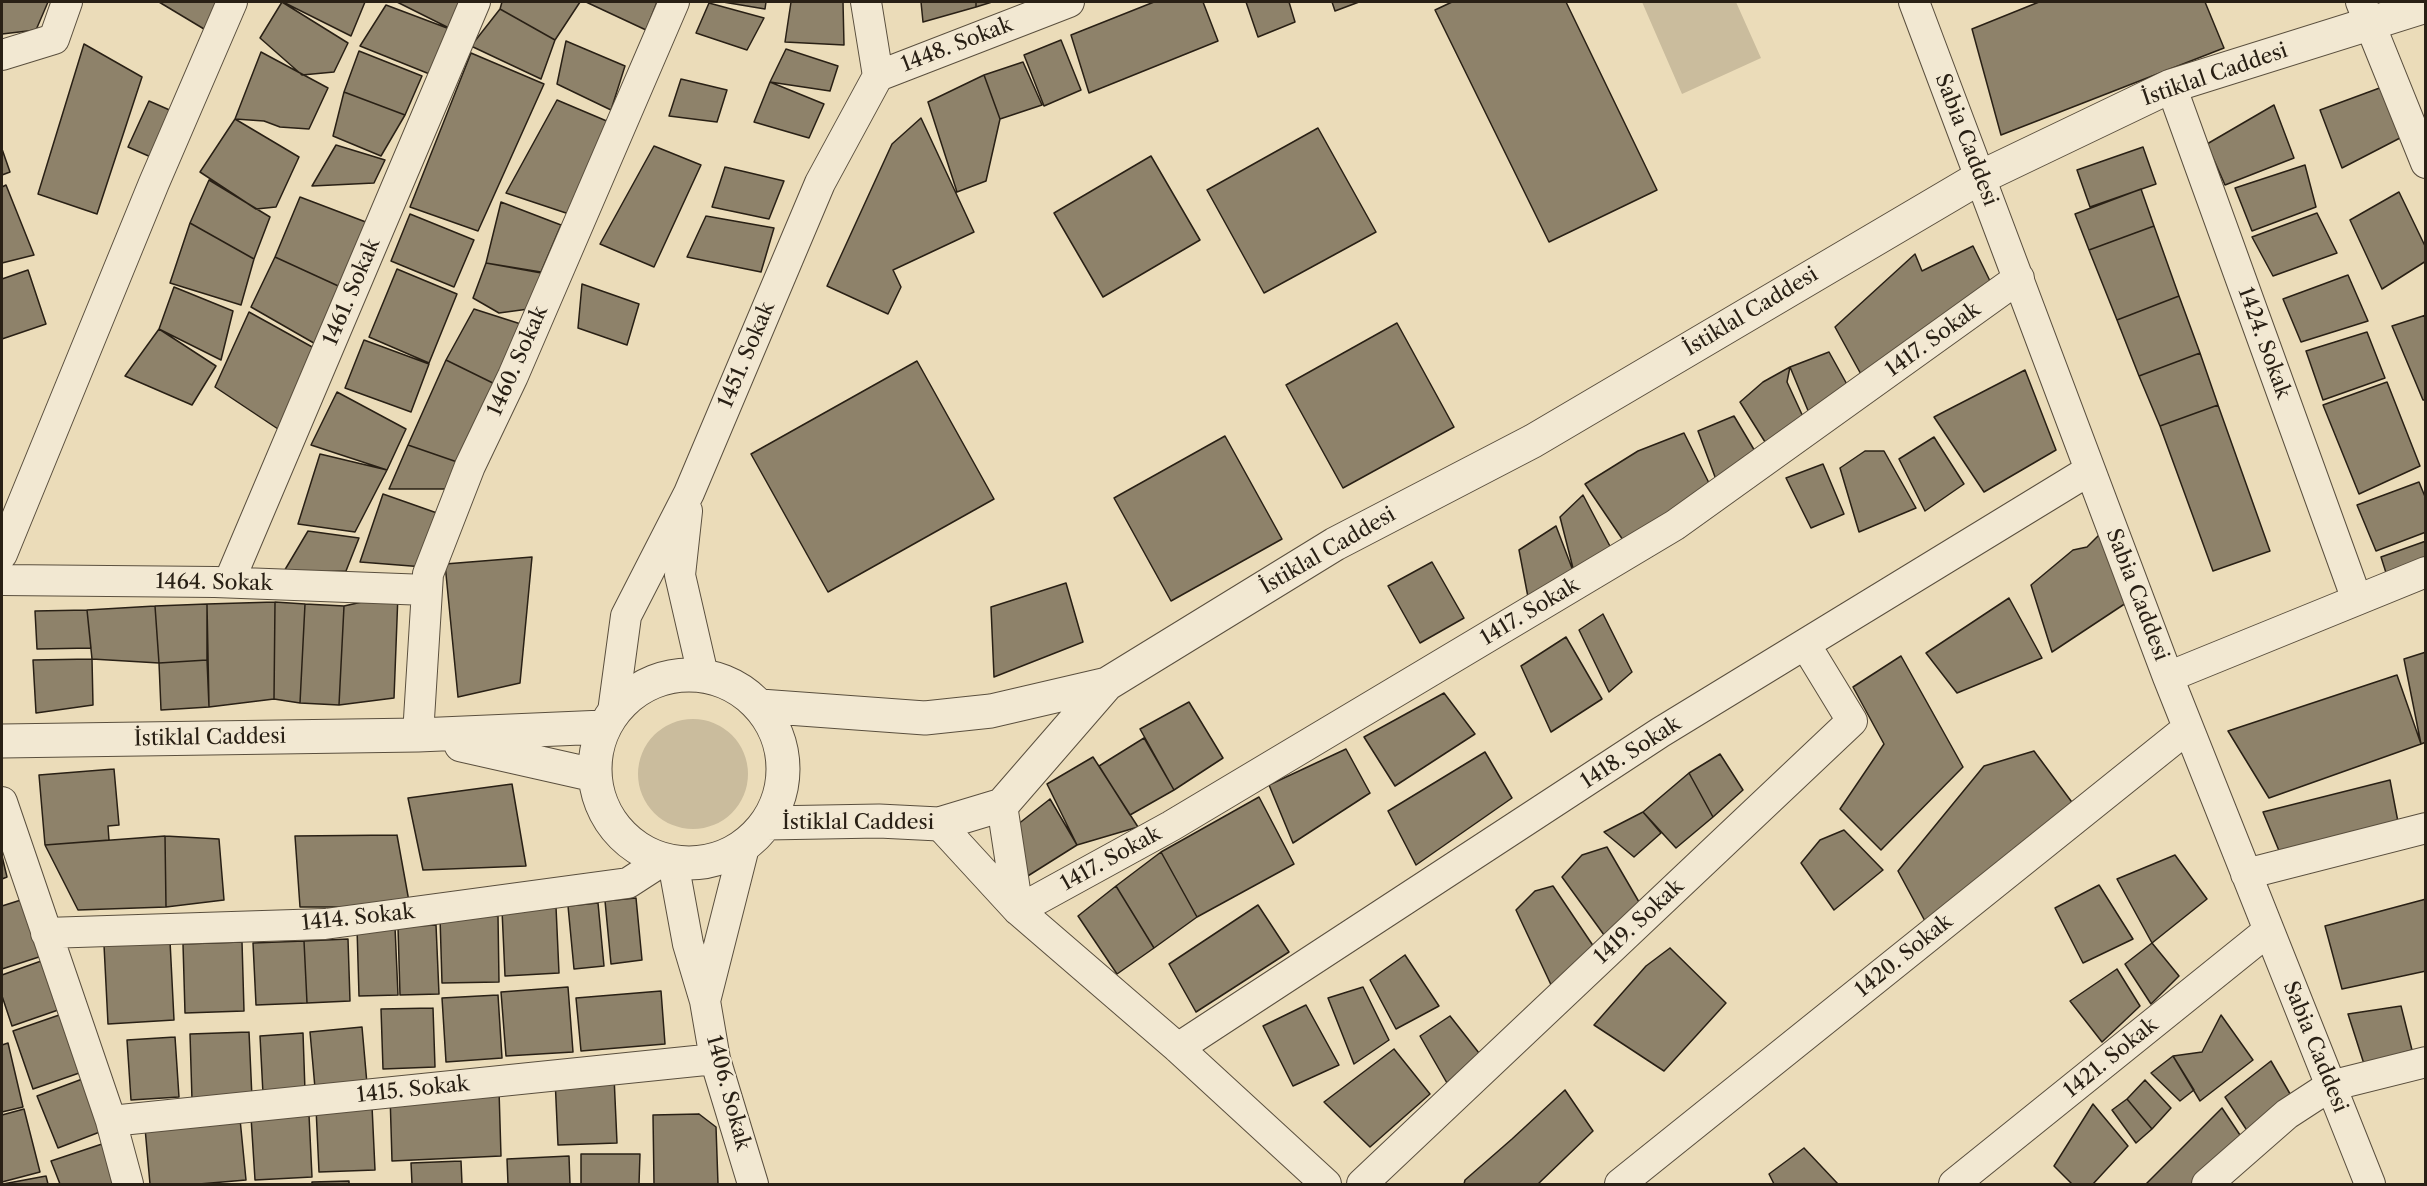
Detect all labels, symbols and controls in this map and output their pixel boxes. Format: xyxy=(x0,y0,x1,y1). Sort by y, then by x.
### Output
street label: 1448. Sokak xyxy=(898,12,1016,78)
street label: İstiklal Caddesi xyxy=(2139,38,2291,112)
street label: Sabia Caddesi xyxy=(1929,70,2003,210)
street label: 1461. Sokak xyxy=(318,235,386,349)
street label: İstiklal Caddesi xyxy=(1679,262,1823,362)
street label: 1424. Sokak xyxy=(2232,284,2296,402)
street label: 1417. Sokak xyxy=(1881,297,1985,383)
street label: 1451. Sokak xyxy=(713,298,781,412)
street label: 1460. Sokak xyxy=(483,302,553,420)
street label: İstiklal Caddesi xyxy=(1256,502,1400,600)
street label: Sabia Caddesi xyxy=(2100,525,2174,665)
street label: 1464. Sokak xyxy=(155,569,273,597)
street label: 1417. Sokak xyxy=(1476,573,1584,651)
street label: 1418. Sokak xyxy=(1576,711,1686,795)
street label: İstiklal Caddesi xyxy=(134,724,286,752)
street label: İstiklal Caddesi xyxy=(782,810,934,836)
street label: 1417. Sokak xyxy=(1057,821,1165,897)
street label: 1419. Sokak xyxy=(1589,874,1689,970)
street label: 1414. Sokak xyxy=(300,900,416,936)
street label: 1420. Sokak xyxy=(1850,909,1958,1003)
street label: Sabia Caddesi xyxy=(2277,978,2353,1116)
street label: 1421. Sokak xyxy=(2059,1013,2163,1103)
street label: 1406. Sokak xyxy=(701,1033,755,1153)
street label: 1415. Sokak xyxy=(356,1072,470,1108)

